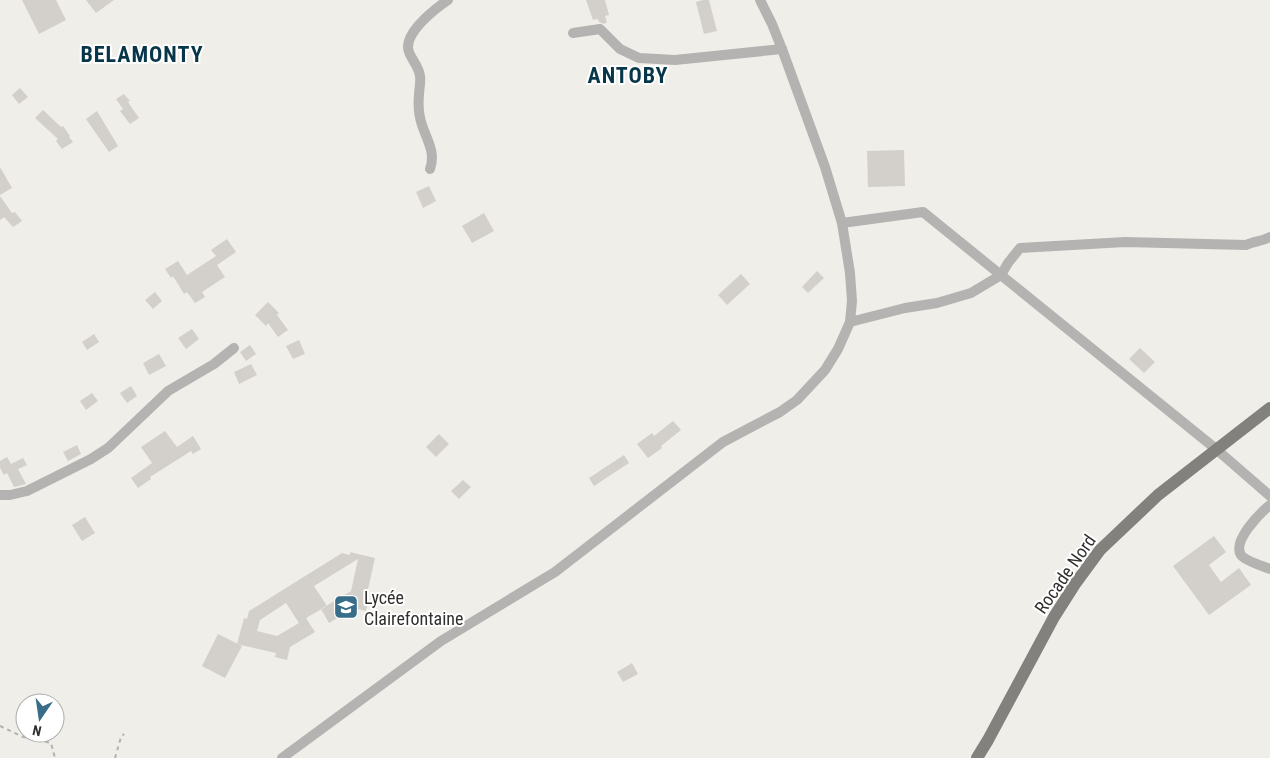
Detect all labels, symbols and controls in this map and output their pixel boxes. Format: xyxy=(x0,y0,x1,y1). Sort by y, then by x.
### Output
district label: BELAMONTY xyxy=(80,42,204,67)
district label: ANTOBY xyxy=(588,63,668,88)
street label: Rocade Nord xyxy=(1030,531,1100,617)
place label: Lycée Clairefontaine xyxy=(364,587,464,629)
school or university icon: Lycée Clairefontaine xyxy=(333,594,359,620)
north arrow xyxy=(15,693,65,743)
text: N xyxy=(31,722,43,739)

